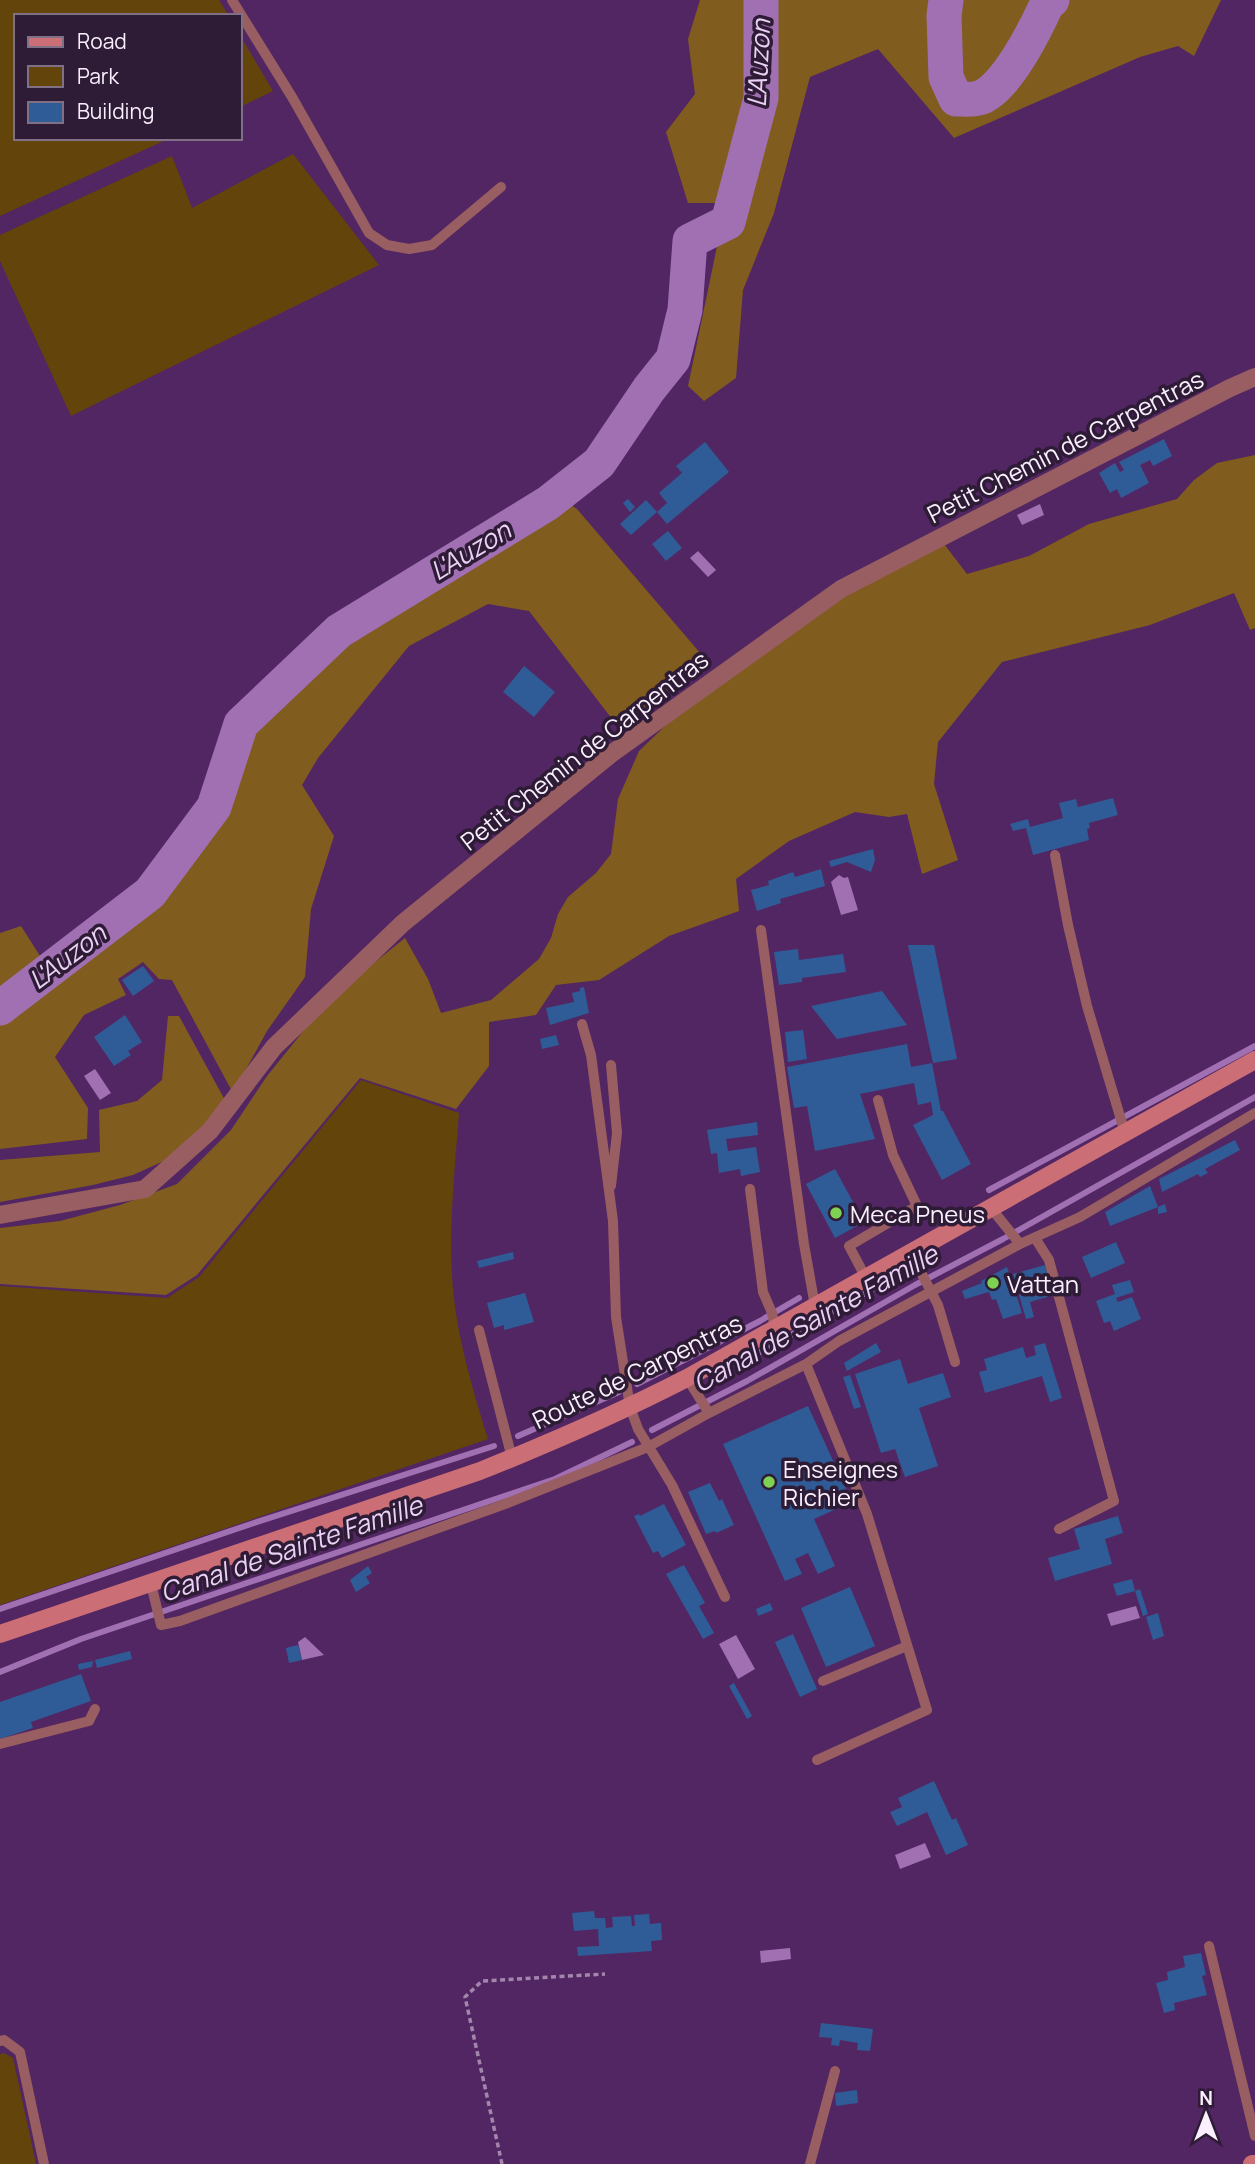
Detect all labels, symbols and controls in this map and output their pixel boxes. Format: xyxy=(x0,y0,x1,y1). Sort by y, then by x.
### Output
legend xyxy=(14,14,242,140)
water label: L'Auzon xyxy=(738,17,778,108)
text: Road xyxy=(77,27,127,55)
text: Park xyxy=(77,62,119,90)
text: Building xyxy=(77,97,154,125)
street label: Petit Chemin de Carpentras xyxy=(921,362,1209,530)
water label: L'Auzon xyxy=(423,511,518,588)
street label: Petit Chemin de Carpentras xyxy=(453,643,715,857)
water label: L'Auzon xyxy=(21,914,114,997)
place label: Meca Pneus xyxy=(850,1197,985,1230)
marker: Meca Pneus xyxy=(828,1205,844,1221)
water label: Canal de Sainte Famille xyxy=(686,1235,945,1400)
place label: Vattan xyxy=(1007,1267,1079,1300)
marker: Vattan xyxy=(985,1275,1001,1291)
street label: Route de Carpentras xyxy=(527,1306,747,1436)
place label: Enseignes Richier xyxy=(783,1452,898,1513)
marker: Enseignes Richier xyxy=(761,1474,777,1490)
water label: Canal de Sainte Famille xyxy=(155,1486,428,1610)
north arrow xyxy=(1171,2080,1241,2150)
text: N xyxy=(1199,2085,1213,2111)

